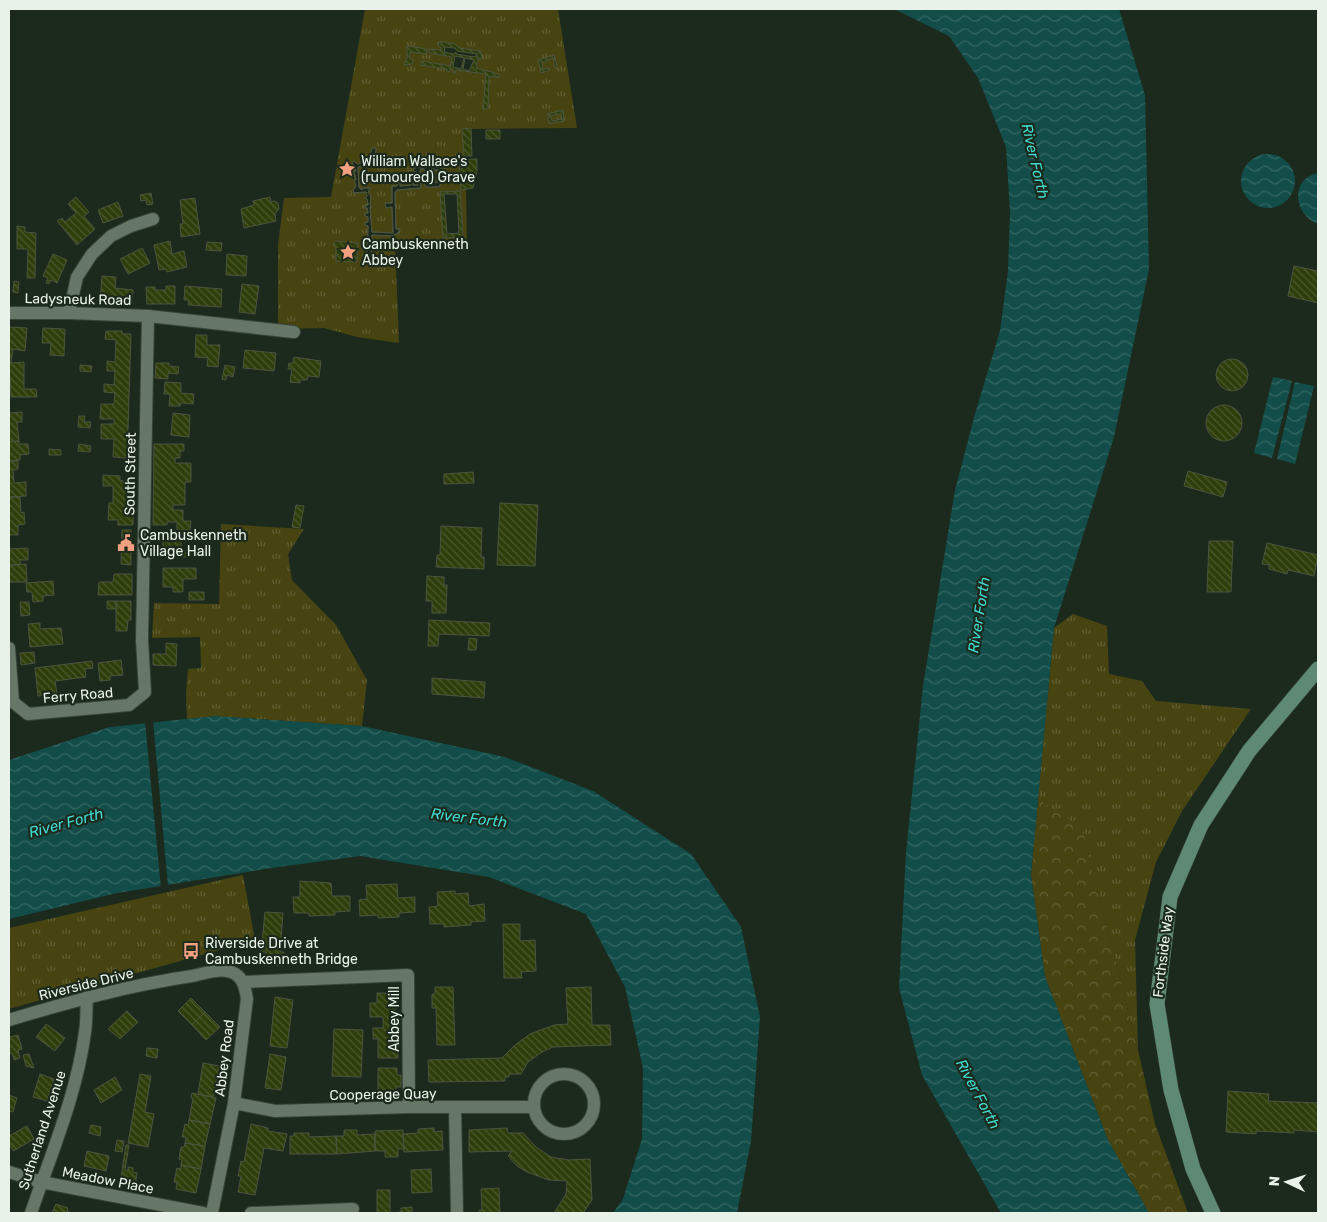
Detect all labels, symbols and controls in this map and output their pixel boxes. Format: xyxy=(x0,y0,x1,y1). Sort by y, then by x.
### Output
water label: River Forth xyxy=(1018,122,1052,200)
place label: William Wallace's (rumoured) Grave xyxy=(361,153,475,186)
place icon: William Wallace's (rumoured) Grave xyxy=(337,159,357,179)
place label: Cambuskenneth Abbey xyxy=(362,236,469,269)
place icon: Cambuskenneth Abbey xyxy=(338,242,358,262)
street label: Ladysneuk Road xyxy=(24,290,132,309)
street label: South Street xyxy=(121,432,140,516)
place label: Cambuskenneth Village Hall xyxy=(140,527,247,560)
public building icon: Cambuskenneth Village Hall xyxy=(116,533,136,553)
water label: River Forth xyxy=(964,576,994,654)
street label: Ferry Road xyxy=(42,684,114,707)
water label: River Forth xyxy=(27,804,105,842)
water label: River Forth xyxy=(430,804,508,832)
street label: Forthside Way xyxy=(1149,905,1178,998)
place label: Riverside Drive at Cambuskenneth Bridge xyxy=(205,935,358,968)
bus stop icon: Riverside Drive at Cambuskenneth Bridge xyxy=(181,941,201,961)
street label: Riverside Drive xyxy=(37,964,135,1004)
street label: Abbey Mill xyxy=(386,986,403,1052)
street label: Abbey Road xyxy=(211,1019,238,1098)
water label: River Forth xyxy=(952,1056,1004,1132)
street label: Sutherland Avenue xyxy=(15,1068,70,1192)
street label: Cooperage Quay xyxy=(329,1085,437,1104)
north arrow xyxy=(1262,1157,1312,1207)
street label: Meadow Place xyxy=(61,1163,155,1198)
text: N xyxy=(1266,1176,1283,1187)

